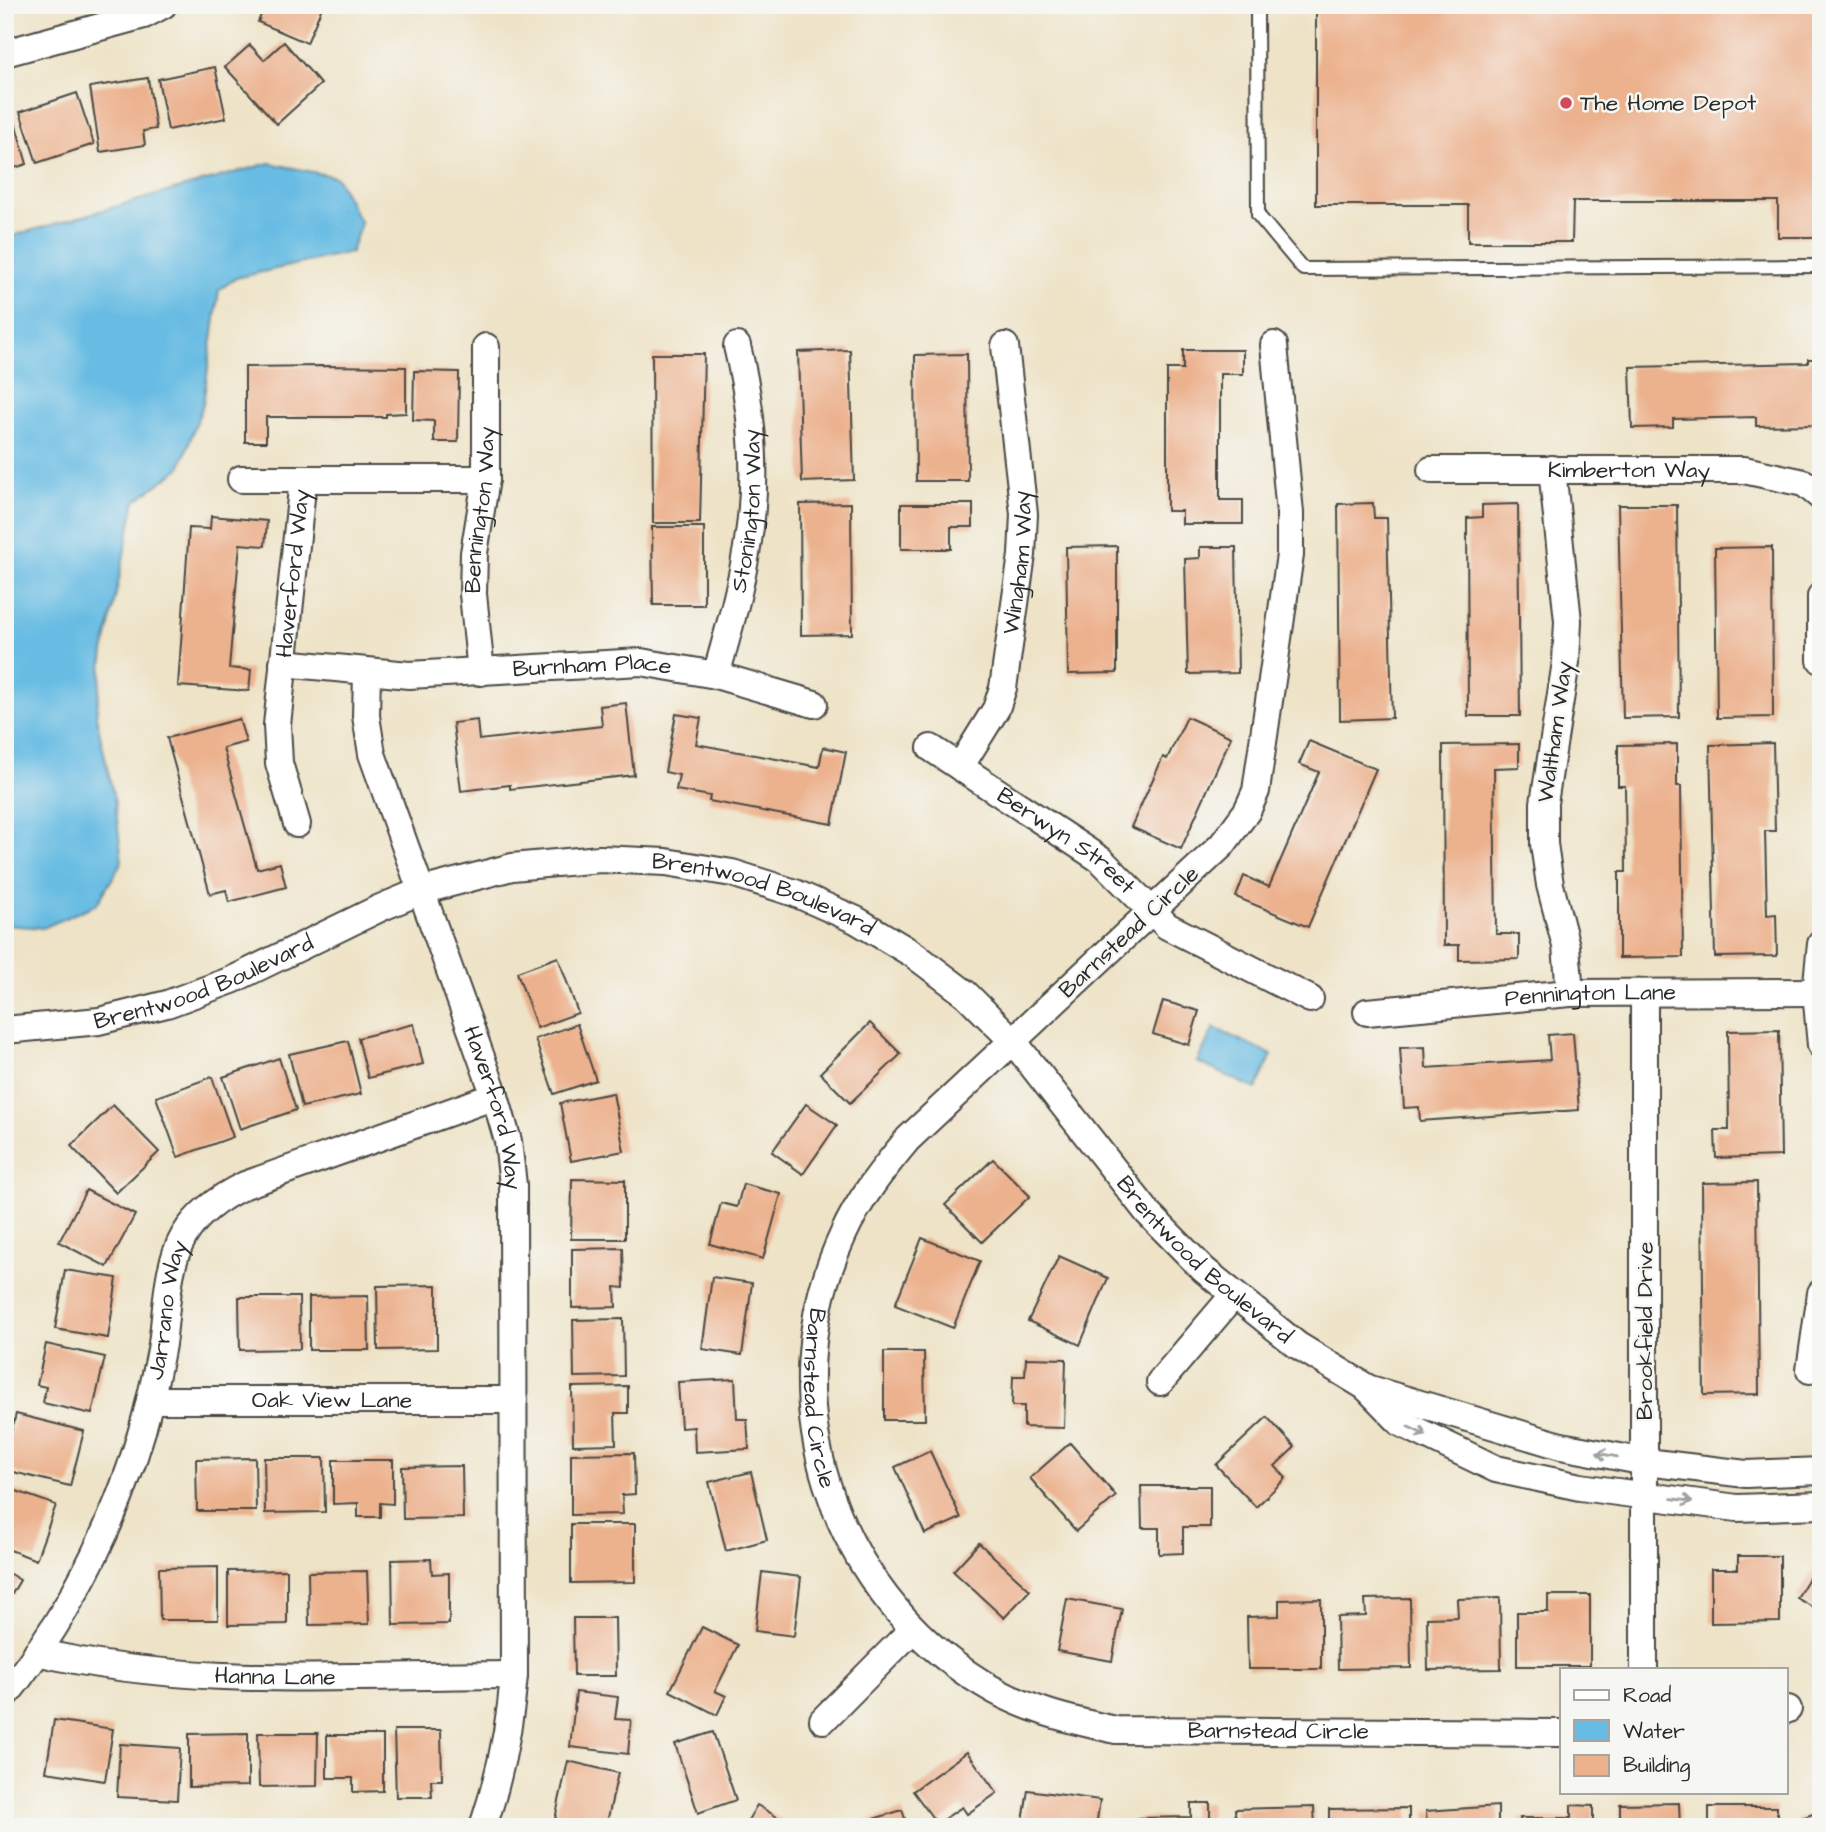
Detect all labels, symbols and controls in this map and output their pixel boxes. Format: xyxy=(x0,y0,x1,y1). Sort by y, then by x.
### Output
place label: The Home Depot xyxy=(1580,87,1757,119)
marker: The Home Depot xyxy=(1558,95,1574,111)
street label: Bennington Way xyxy=(457,426,503,594)
street label: Stonington Way xyxy=(723,427,770,595)
street label: Kimberton Way xyxy=(1548,454,1711,487)
street label: Haverford Way xyxy=(268,487,319,659)
street label: Wingham Way xyxy=(995,488,1040,637)
street label: Burnham Place xyxy=(512,646,674,685)
street label: Waltham Way xyxy=(1529,659,1582,805)
street label: Berwyn Street xyxy=(990,780,1143,902)
street label: Brentwood Boulevard xyxy=(651,845,881,944)
street label: Barnstead Circle xyxy=(1052,858,1206,1006)
street label: Brentwood Boulevard xyxy=(90,927,319,1038)
street label: Pennington Lane xyxy=(1503,977,1676,1015)
street label: Haverford Way xyxy=(455,1021,529,1192)
street label: Brentwood Boulevard xyxy=(1109,1169,1300,1351)
street label: Jarrano Way xyxy=(139,1235,197,1383)
street label: Brookfield Drive xyxy=(1629,1242,1661,1420)
street label: Barnstead Circle xyxy=(795,1305,843,1492)
street label: Oak View Lane xyxy=(252,1384,412,1416)
one-way arrow xyxy=(1406,1424,1427,1438)
one-way arrow xyxy=(1596,1448,1619,1461)
one-way arrow xyxy=(1670,1494,1693,1507)
street label: Hanna Lane xyxy=(214,1660,336,1694)
legend xyxy=(1560,1668,1787,1794)
text: Road xyxy=(1623,1681,1671,1710)
street label: Barnstead Circle xyxy=(1188,1714,1369,1748)
text: Water xyxy=(1623,1717,1685,1746)
text: Building xyxy=(1623,1751,1691,1782)

